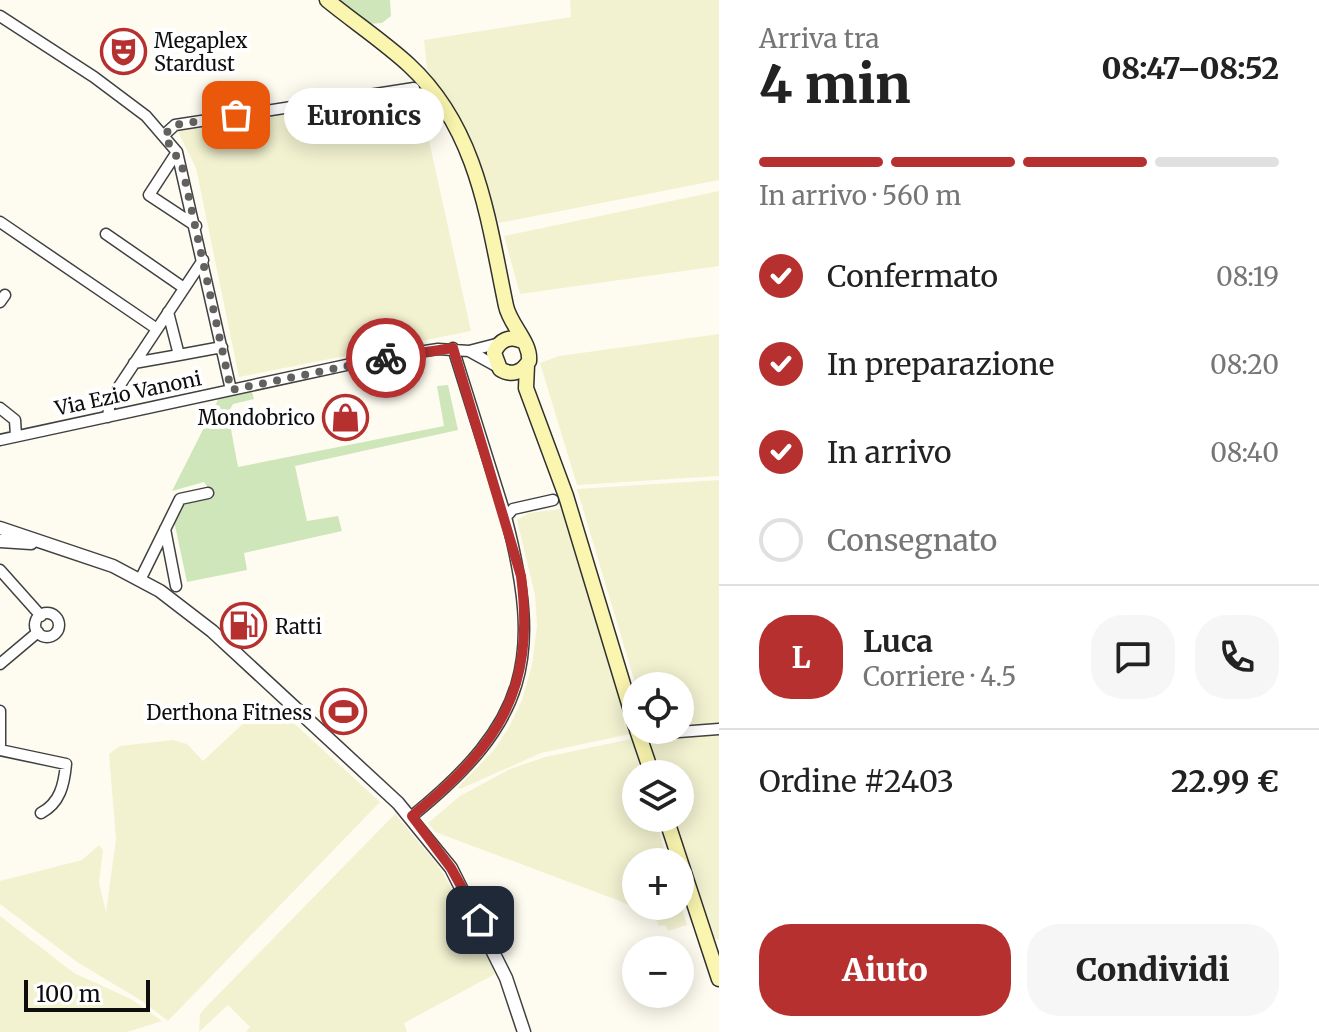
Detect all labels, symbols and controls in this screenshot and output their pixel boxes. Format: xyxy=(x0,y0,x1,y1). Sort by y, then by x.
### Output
text: Arriva tra xyxy=(759,22,879,55)
theatre icon: Megaplex Stardust xyxy=(99,28,147,76)
place label: Megaplex Stardust xyxy=(154,28,247,76)
text: 08:47–08:52 xyxy=(1101,49,1279,87)
text: 4 min xyxy=(759,52,911,117)
pin xyxy=(202,81,270,149)
callout: Euronics xyxy=(284,87,444,143)
icon: bag xyxy=(214,93,258,137)
text: Euronics xyxy=(307,99,421,132)
text: In arrivo · 560 m xyxy=(759,179,961,212)
icon: check xyxy=(759,254,803,298)
text: Confermato xyxy=(827,257,998,295)
text: 08:19 xyxy=(1216,260,1279,293)
courier xyxy=(346,318,426,398)
icon: bike xyxy=(364,336,408,380)
icon: check xyxy=(759,342,803,386)
text: In preparazione xyxy=(827,345,1054,383)
text: 08:20 xyxy=(1210,348,1279,381)
street label: Via Ezio Vanoni xyxy=(51,365,204,421)
shop icon: Mondobrico xyxy=(322,393,370,441)
place label: Mondobrico xyxy=(198,405,315,430)
icon: check xyxy=(759,430,803,474)
text: In arrivo xyxy=(827,433,951,471)
text: 08:40 xyxy=(1210,436,1279,469)
text: Consegnato xyxy=(827,521,997,559)
fuel station icon: Ratti xyxy=(220,602,268,650)
place label: Ratti xyxy=(275,614,322,639)
button: chat xyxy=(1091,615,1175,699)
button: phone xyxy=(1195,615,1279,699)
text: Luca xyxy=(863,622,933,660)
text: L xyxy=(791,638,811,676)
text: Corriere · 4.5 xyxy=(863,660,1017,693)
map controls xyxy=(622,672,694,1008)
button: locate xyxy=(622,672,694,744)
sports icon: Derthona Fitness xyxy=(319,688,367,736)
place label: Derthona Fitness xyxy=(146,700,312,725)
button: layers xyxy=(622,760,694,832)
text: Ordine #2403 xyxy=(759,762,954,800)
text: 22.99 € xyxy=(1171,762,1279,800)
button: + xyxy=(622,848,694,920)
pin xyxy=(446,886,514,954)
icon: home xyxy=(458,898,502,942)
button: Aiuto xyxy=(759,924,1011,1016)
button: Condividi xyxy=(1027,924,1279,1016)
button: − xyxy=(622,936,694,1008)
scale bar xyxy=(24,976,150,1012)
text: 100 m xyxy=(36,980,101,1008)

